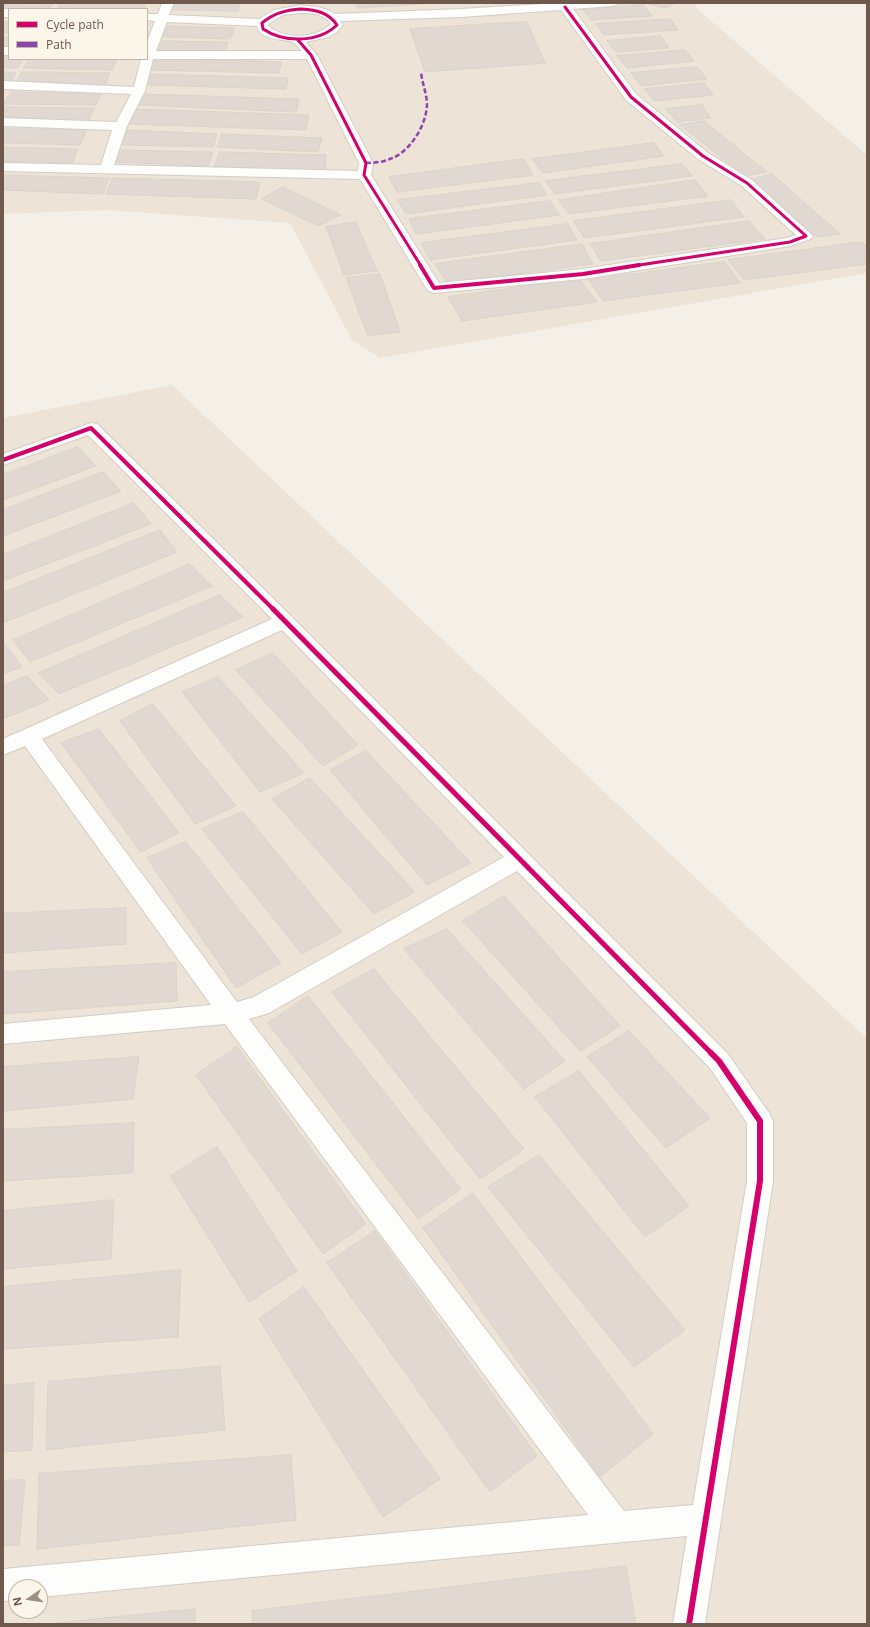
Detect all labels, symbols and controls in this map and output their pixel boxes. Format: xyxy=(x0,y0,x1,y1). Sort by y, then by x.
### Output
legend xyxy=(8,8,148,60)
text: Cycle path xyxy=(46,16,104,33)
text: Path xyxy=(46,36,72,53)
north arrow xyxy=(8,1579,48,1619)
text: N xyxy=(8,1596,25,1608)

